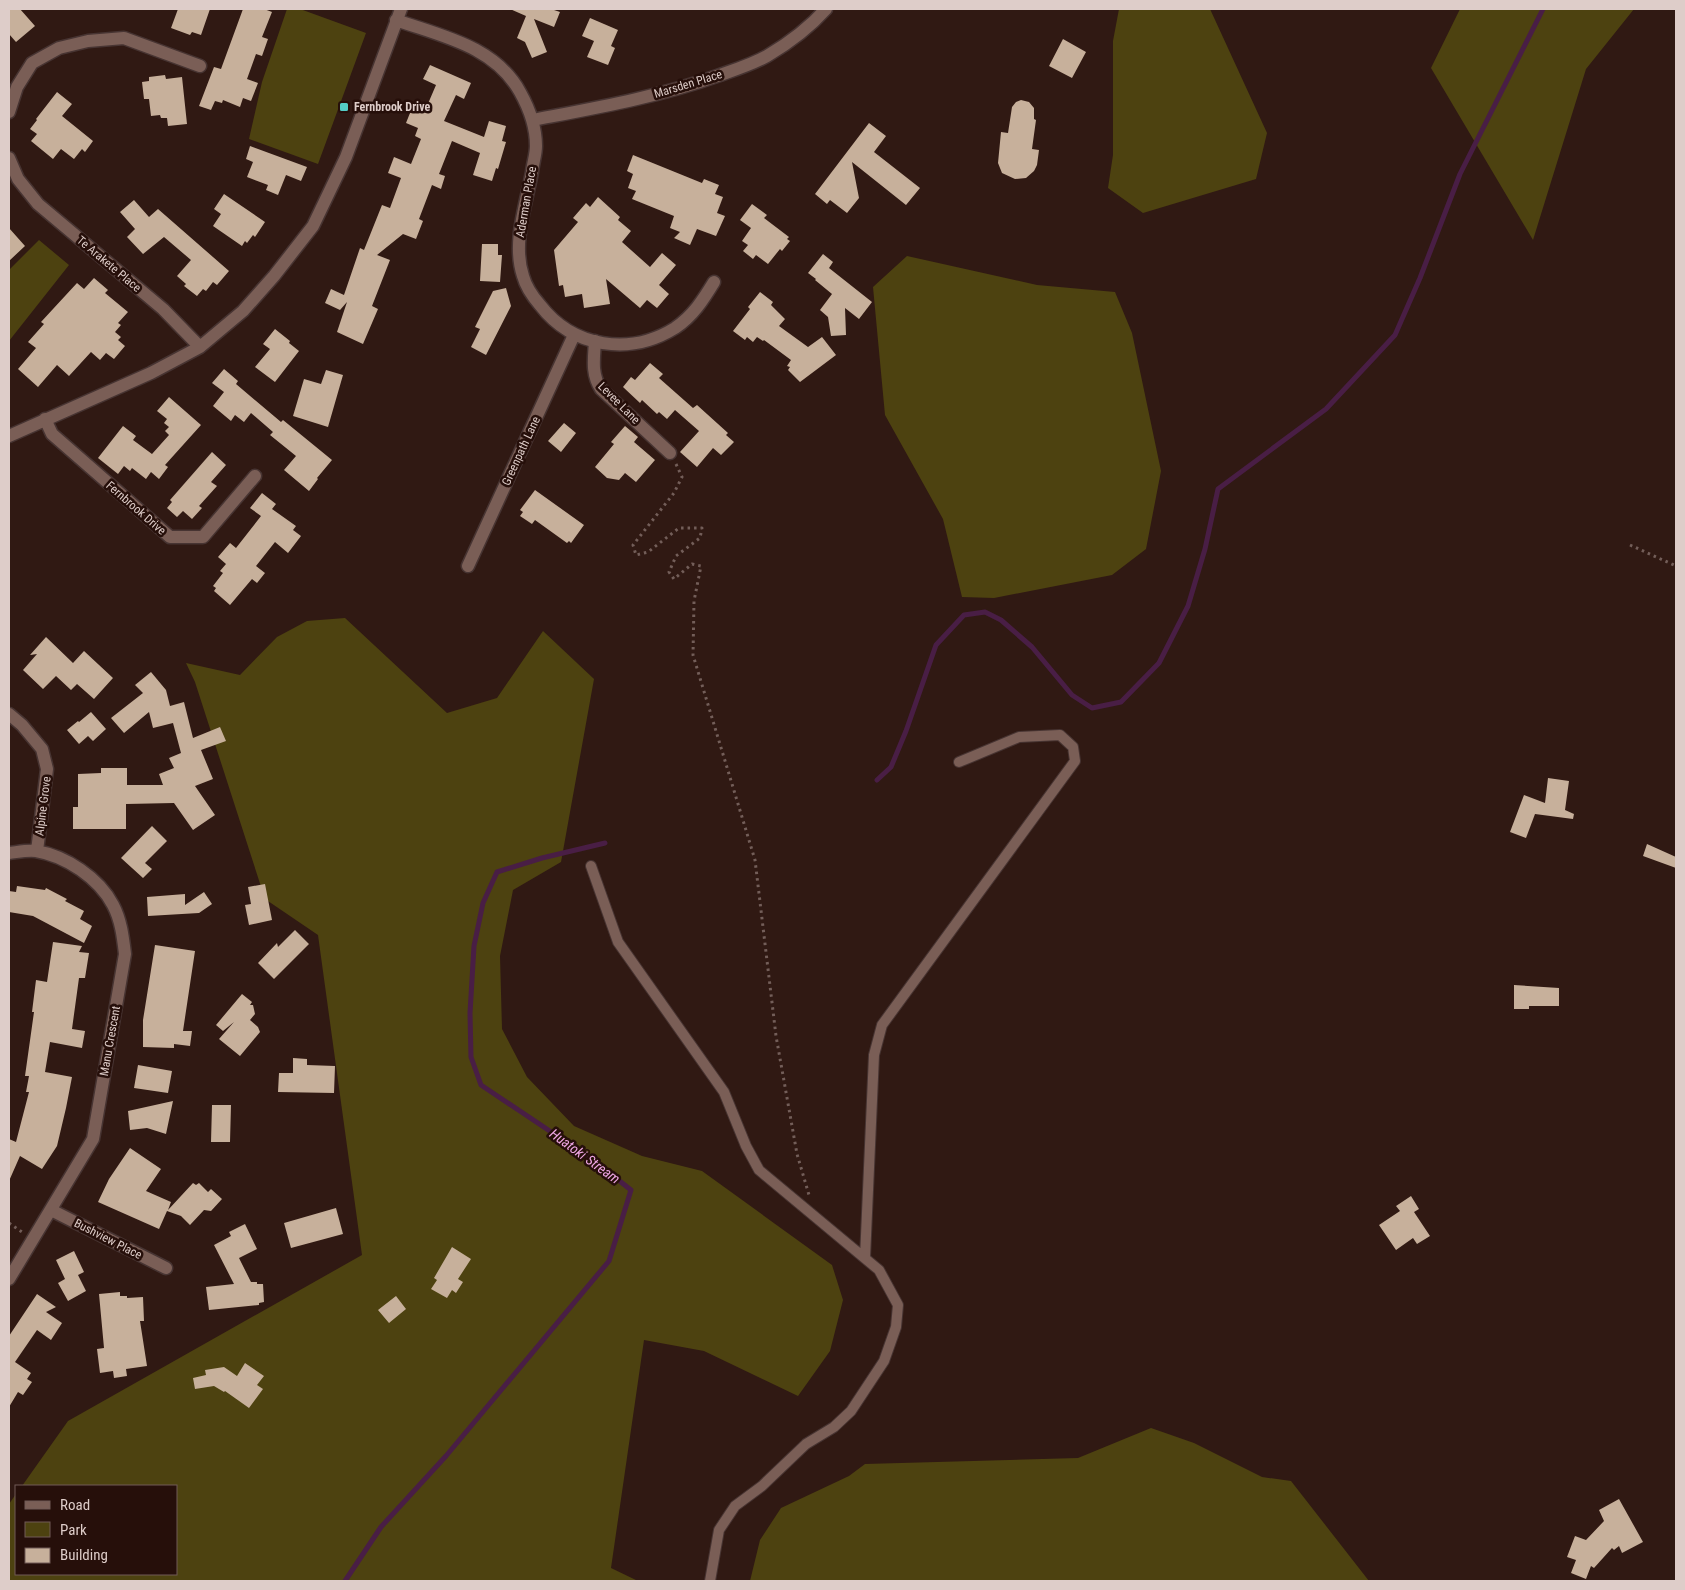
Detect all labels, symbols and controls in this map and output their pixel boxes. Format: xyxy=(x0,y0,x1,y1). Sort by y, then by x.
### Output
street label: Marsden Place xyxy=(652,67,724,101)
place label: Fernbrook Drive xyxy=(354,100,430,114)
marker: Fernbrook Drive xyxy=(338,101,350,113)
street label: Aderman Place xyxy=(513,165,539,239)
street label: Te Arakete Place xyxy=(74,233,144,295)
street label: Levee Lane xyxy=(595,379,643,427)
street label: Greenpath Lane xyxy=(499,414,543,488)
street label: Fernbrook Drive xyxy=(103,478,169,538)
street label: Alpine Grove xyxy=(32,775,54,837)
street label: Manu Crescent xyxy=(97,1004,123,1077)
water label: Huatoki Stream xyxy=(547,1125,623,1187)
street label: Bushview Place xyxy=(72,1216,144,1262)
legend xyxy=(15,1485,178,1575)
text: Road xyxy=(60,1496,90,1514)
text: Park xyxy=(60,1521,87,1539)
text: Building xyxy=(60,1546,108,1564)

